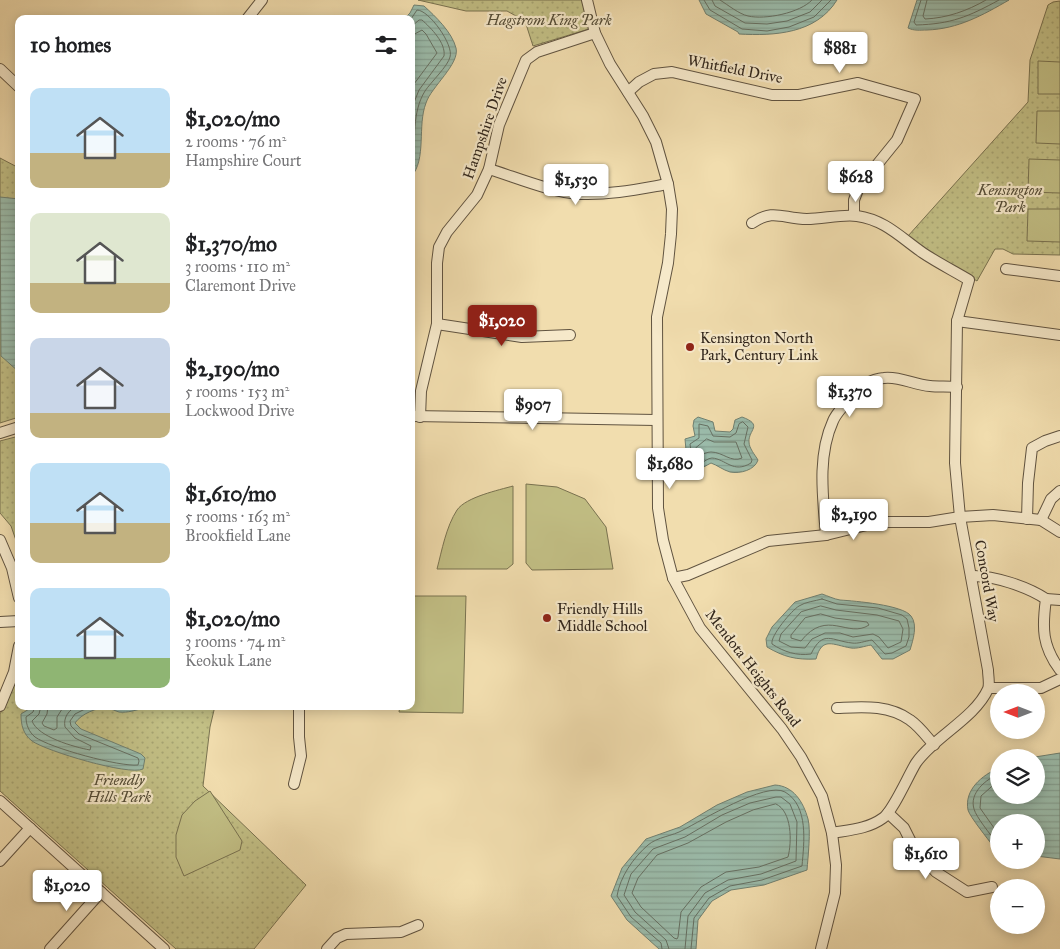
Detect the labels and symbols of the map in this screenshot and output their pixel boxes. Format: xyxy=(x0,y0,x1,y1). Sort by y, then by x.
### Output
park label: Hagstrom King Park xyxy=(485,11,612,29)
pin: $881 xyxy=(810,32,870,74)
street label: Whitfield Drive xyxy=(686,51,784,87)
street label: Hampshire Drive xyxy=(459,74,511,182)
pin: $628 xyxy=(826,160,886,203)
pin: $1,530 xyxy=(535,164,617,206)
park label: Kensington Park xyxy=(977,181,1042,216)
pin: $1,020 xyxy=(461,304,543,347)
place label: Kensington North Park, Century Link xyxy=(700,329,818,364)
marker: Kensington North Park, Century Link xyxy=(684,341,696,353)
pin: $1,370 xyxy=(809,376,891,418)
pin: $907 xyxy=(503,388,563,431)
pin: $1,680 xyxy=(629,448,711,490)
pin: $2,190 xyxy=(813,498,895,541)
street label: Concord Way xyxy=(971,539,1003,624)
place label: Friendly Hills Middle School xyxy=(557,600,649,635)
street label: Mendota Heights Road xyxy=(702,606,805,731)
marker: Friendly Hills Middle School xyxy=(541,612,553,624)
north arrow xyxy=(990,684,1045,739)
park label: Friendly Hills Park xyxy=(86,771,151,806)
pin: $1,610 xyxy=(885,838,967,880)
pin: $1,020 xyxy=(26,870,108,912)

